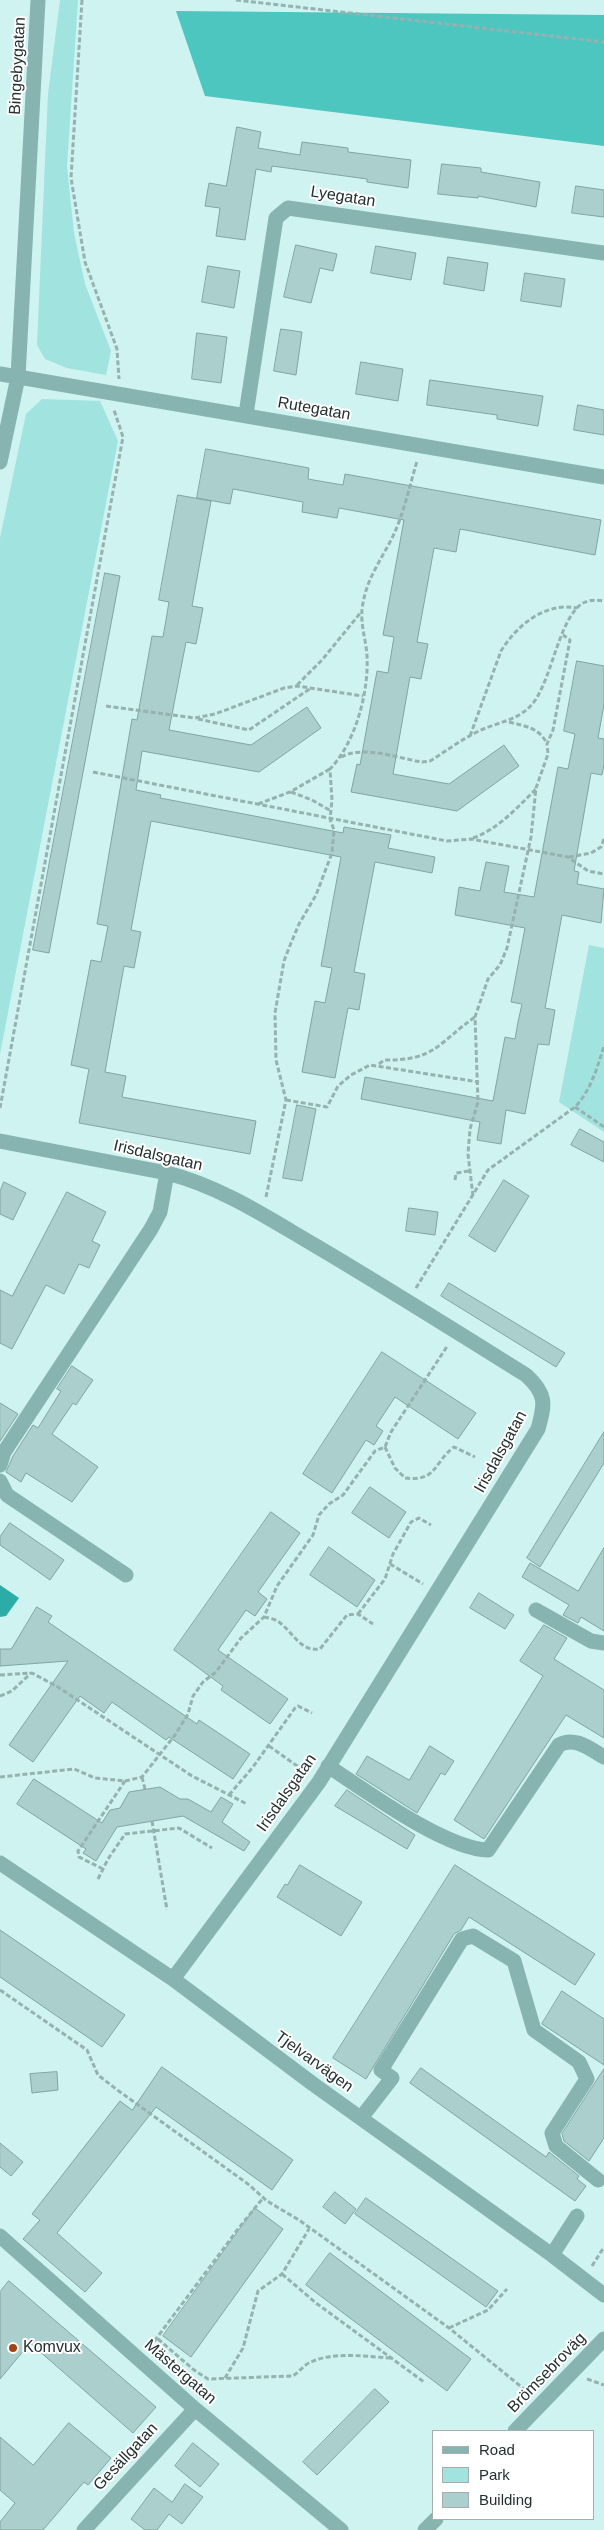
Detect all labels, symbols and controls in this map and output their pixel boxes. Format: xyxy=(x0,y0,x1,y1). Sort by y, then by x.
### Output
street label: Bingebygatan xyxy=(6,17,30,115)
street label: Lyegatan xyxy=(309,182,377,212)
street label: Rutegatan xyxy=(276,393,352,425)
street label: Irisdalsgatan xyxy=(112,1136,204,1176)
street label: Irisdalsgatan xyxy=(471,1408,531,1496)
street label: Irisdalsgatan xyxy=(253,1750,321,1836)
street label: Tjelvarvägen xyxy=(271,2027,357,2097)
street label: Brömsebroväg xyxy=(504,2329,590,2417)
street label: Mästergatan xyxy=(140,2336,220,2408)
place label: Komvux xyxy=(23,2338,81,2358)
marker: Komvux xyxy=(7,2342,19,2354)
street label: Gesällgatan xyxy=(90,2419,162,2495)
legend xyxy=(432,2430,594,2520)
text: Road xyxy=(479,2441,515,2458)
text: Park xyxy=(479,2466,510,2483)
text: Building xyxy=(479,2491,532,2508)

